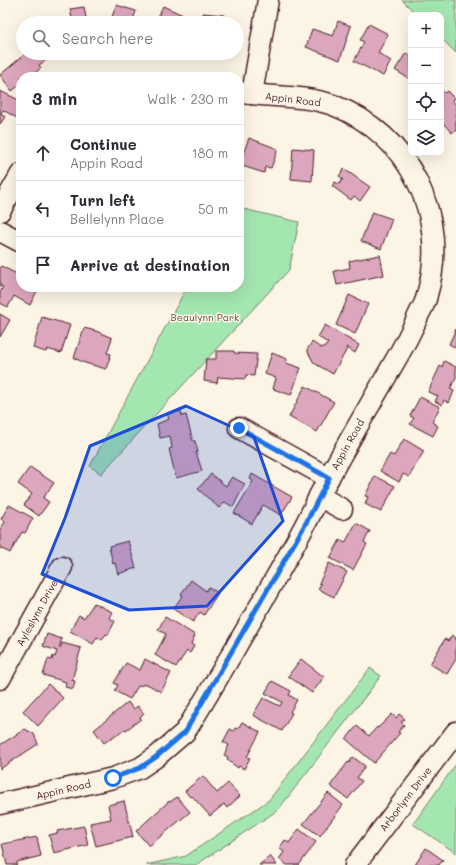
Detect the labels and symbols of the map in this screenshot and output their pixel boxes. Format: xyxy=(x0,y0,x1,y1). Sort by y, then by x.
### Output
street label: Appin Road xyxy=(264,89,322,109)
park label: Beaulynn Park xyxy=(171,310,239,324)
street label: Appin Road xyxy=(327,416,367,472)
route end xyxy=(230,419,248,437)
street label: Ayleslynn Drive xyxy=(13,577,61,648)
street label: Arborlynn Drive xyxy=(376,764,434,834)
route start xyxy=(104,769,122,787)
street label: Appin Road xyxy=(34,776,92,803)

